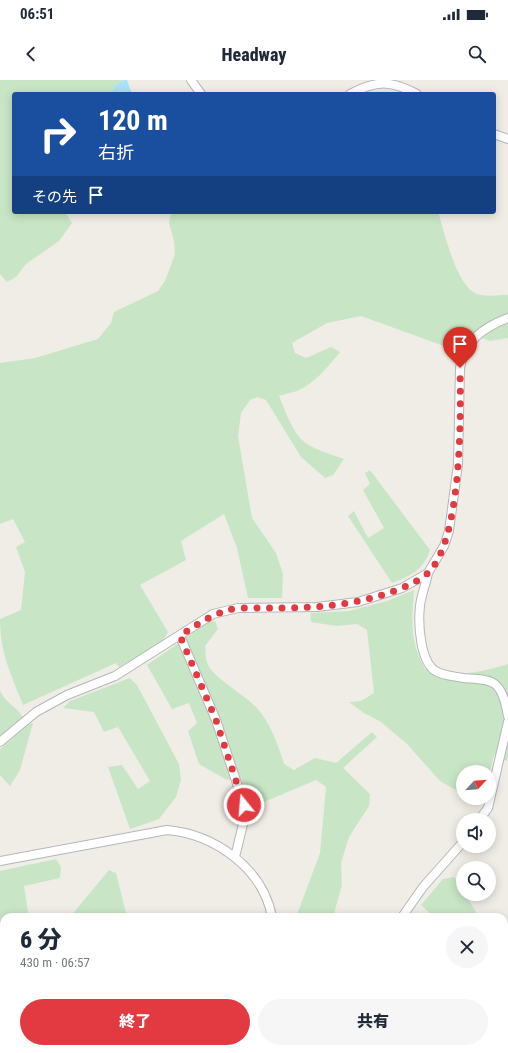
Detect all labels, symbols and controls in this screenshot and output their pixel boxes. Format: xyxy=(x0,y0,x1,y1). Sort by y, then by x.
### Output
text: 06:51 xyxy=(20,5,54,23)
icon: back xyxy=(20,43,42,65)
icon: search xyxy=(466,43,488,65)
text: Headway xyxy=(222,44,286,65)
text: 120 m xyxy=(98,104,168,137)
icon: right xyxy=(32,108,84,160)
text: 右折 xyxy=(98,142,134,163)
icon: arrive xyxy=(85,184,107,206)
text: その先 xyxy=(32,188,77,206)
pin xyxy=(443,327,477,368)
icon: arrive xyxy=(449,333,471,355)
north arrow xyxy=(456,765,496,805)
map controls xyxy=(456,765,496,901)
position arrow xyxy=(223,784,265,826)
button: sound xyxy=(456,813,496,853)
button: search xyxy=(456,861,496,901)
text: 6 分 xyxy=(20,926,62,954)
button: close xyxy=(446,926,488,968)
text: 430 m · 06:57 xyxy=(20,955,90,970)
button: 終了 xyxy=(20,999,250,1045)
button: 共有 xyxy=(258,999,488,1045)

